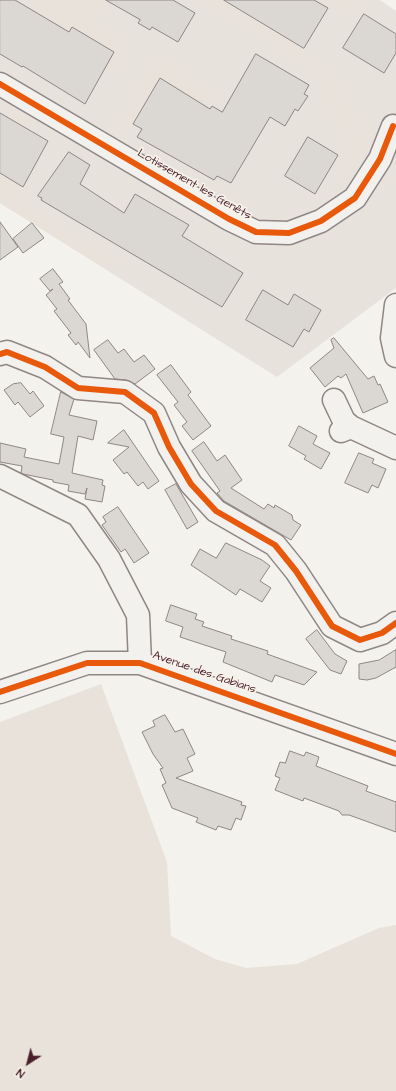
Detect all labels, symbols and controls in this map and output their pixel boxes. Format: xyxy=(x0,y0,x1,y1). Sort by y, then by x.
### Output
street label: Lotissement les Genêts xyxy=(134,146,254,224)
street label: Avenue des Gabians xyxy=(150,649,258,697)
north arrow xyxy=(8,1043,48,1083)
text: N xyxy=(13,1065,28,1081)

